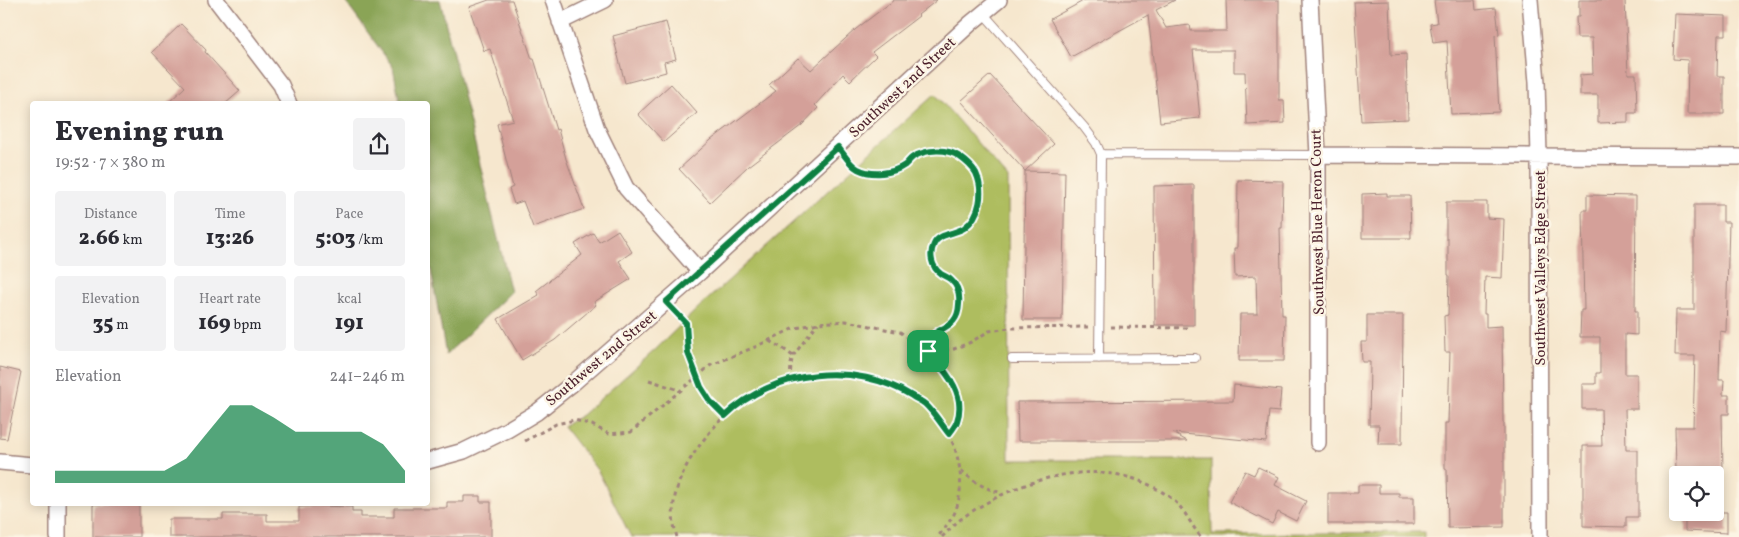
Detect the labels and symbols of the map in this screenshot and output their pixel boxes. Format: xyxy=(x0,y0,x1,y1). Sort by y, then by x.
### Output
street label: Southwest 2nd Street xyxy=(845,33,961,143)
street label: Southwest Blue Heron Court xyxy=(1306,129,1331,315)
street label: Southwest Valleys Edge Street xyxy=(1531,170,1552,366)
street label: Southwest 2nd Street xyxy=(542,306,662,412)
pin xyxy=(907,330,949,372)

